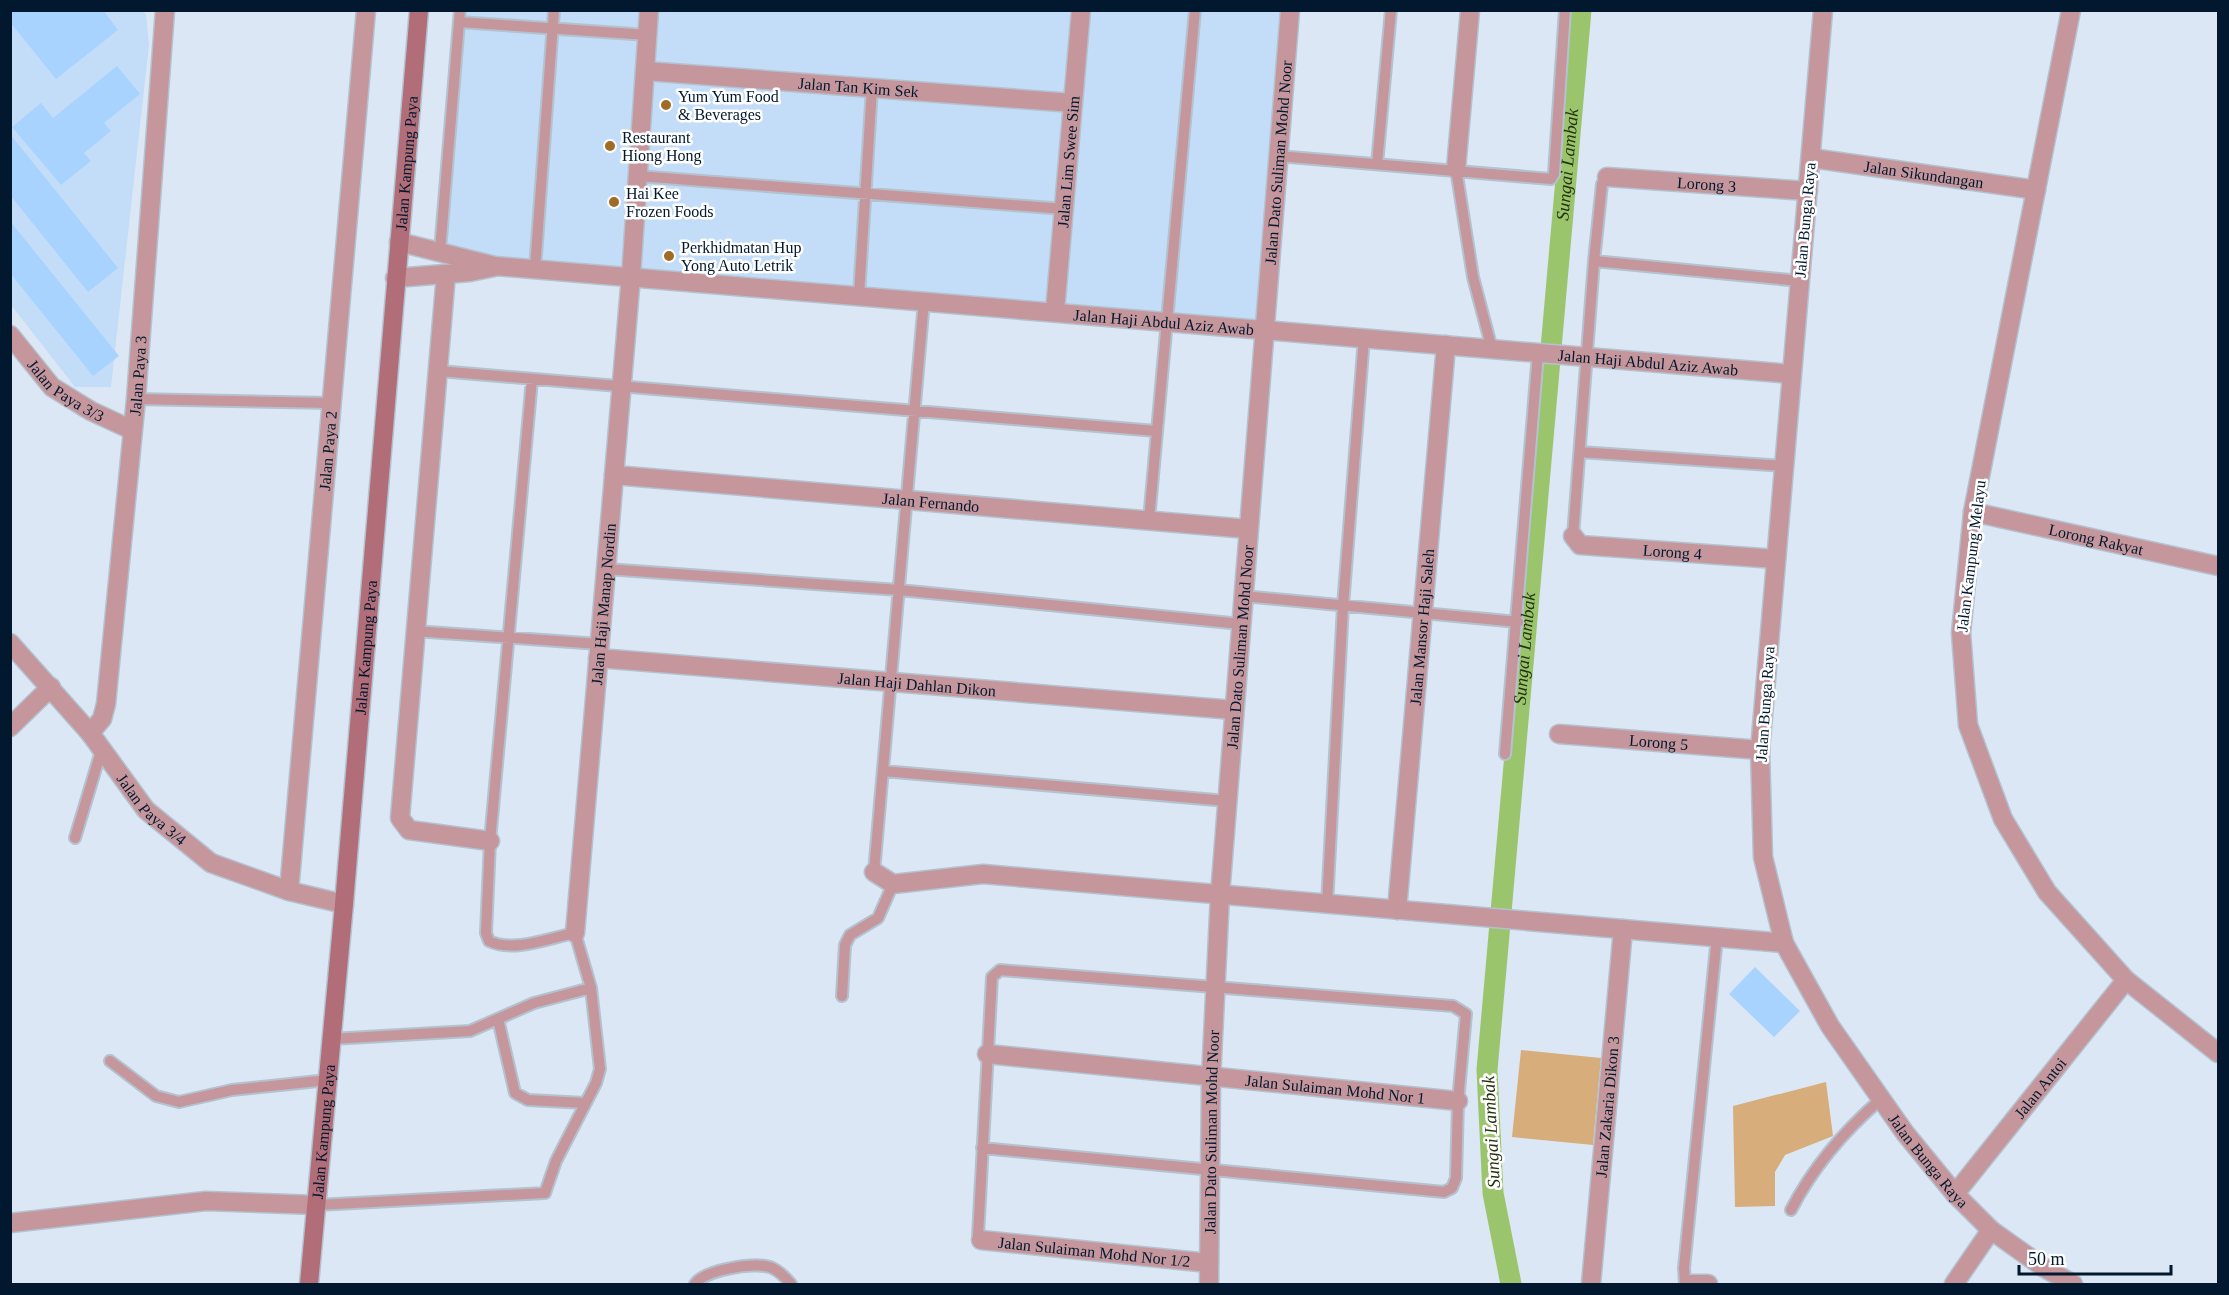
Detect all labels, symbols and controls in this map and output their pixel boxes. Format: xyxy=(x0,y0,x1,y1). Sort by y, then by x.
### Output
street label: Jalan Dato Suliman Mohd Noor xyxy=(1261,59,1295,265)
street label: Jalan Tan Kim Sek xyxy=(798,74,919,100)
place label: Yum Yum Food & Beverages xyxy=(678,88,779,124)
street label: Jalan Lim Swee Sim xyxy=(1054,94,1082,228)
street label: Jalan Kampung Paya xyxy=(392,95,421,231)
marker: Yum Yum Food & Beverages xyxy=(659,98,673,112)
water label: Sungai Lambak xyxy=(1552,107,1582,221)
place label: Restaurant Hiong Hong xyxy=(622,129,702,165)
marker: Restaurant Hiong Hong xyxy=(603,139,617,153)
street label: Jalan Sikundangan xyxy=(1863,157,1985,191)
street label: Jalan Bunga Raya xyxy=(1791,162,1819,278)
street label: Lorong 3 xyxy=(1677,173,1737,195)
place label: Hai Kee Frozen Foods xyxy=(626,185,714,220)
marker: Hai Kee Frozen Foods xyxy=(607,195,621,209)
place label: Perkhidmatan Hup Yong Auto Letrik xyxy=(681,239,801,275)
marker: Perkhidmatan Hup Yong Auto Letrik xyxy=(662,249,676,263)
street label: Jalan Haji Abdul Aziz Awab xyxy=(1073,306,1255,338)
street label: Jalan Paya 3 xyxy=(126,335,149,416)
street label: Jalan Haji Abdul Aziz Awab xyxy=(1557,346,1739,378)
street label: Jalan Paya 3/3 xyxy=(25,356,107,424)
street label: Jalan Paya 2 xyxy=(316,410,339,491)
street label: Jalan Kampung Melayu xyxy=(1953,479,1990,633)
street label: Jalan Fernando xyxy=(882,489,980,515)
street label: Lorong Rakyat xyxy=(2047,520,2146,558)
street label: Jalan Haji Manap Nordin xyxy=(588,523,618,686)
street label: Lorong 4 xyxy=(1642,541,1702,562)
street label: Jalan Dato Suliman Mohd Noor xyxy=(1223,544,1256,750)
street label: Jalan Mansor Haji Saleh xyxy=(1406,548,1437,706)
street label: Jalan Kampung Paya xyxy=(351,579,380,716)
water label: Sungai Lambak xyxy=(1509,591,1539,705)
street label: Jalan Bunga Raya xyxy=(1752,646,1779,762)
street label: Jalan Haji Dahlan Dikon xyxy=(837,669,997,699)
street label: Lorong 5 xyxy=(1629,731,1689,753)
street label: Jalan Paya 3/4 xyxy=(114,770,190,848)
street label: Jalan Dato Suliman Mohd Noor xyxy=(1201,1029,1222,1234)
street label: Jalan Zakaria Dikon 3 xyxy=(1592,1035,1622,1178)
street label: Jalan Antoi xyxy=(2011,1054,2070,1121)
street label: Jalan Kampung Paya xyxy=(308,1064,338,1200)
street label: Jalan Sulaiman Mohd Nor 1 xyxy=(1245,1071,1426,1106)
water label: Sungai Lambak xyxy=(1478,1074,1504,1189)
street label: Jalan Bunga Raya xyxy=(1886,1110,1972,1211)
street label: Jalan Sulaiman Mohd Nor 1/2 xyxy=(998,1233,1191,1270)
scale bar xyxy=(2019,1238,2170,1276)
text: 50 m xyxy=(2028,1249,2065,1269)

